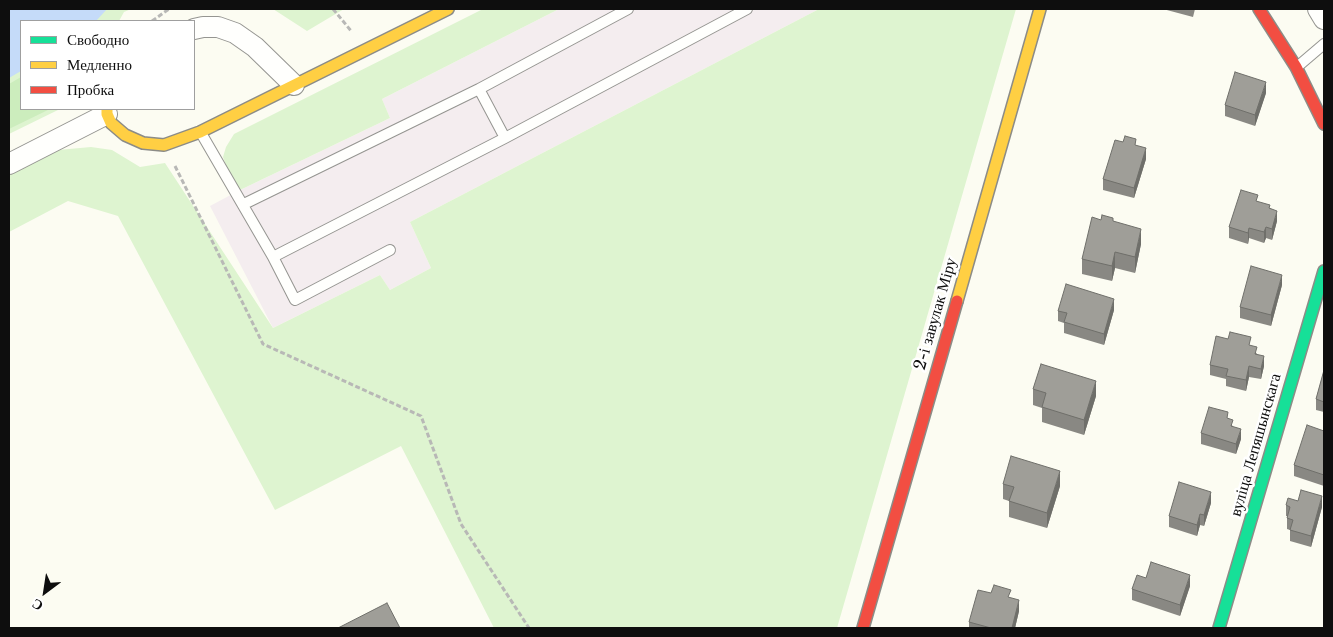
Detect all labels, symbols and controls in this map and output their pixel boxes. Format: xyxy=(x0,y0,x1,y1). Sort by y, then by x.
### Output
legend xyxy=(20,20,195,110)
text: Свободно xyxy=(67,30,129,49)
text: Медленно xyxy=(67,55,132,74)
text: Пробка xyxy=(67,80,114,99)
street label: 2-і завулак Міру xyxy=(911,256,961,372)
street label: вуліца Лепяшынскага xyxy=(1226,371,1286,519)
north arrow xyxy=(20,567,70,617)
text: С xyxy=(28,595,46,615)

